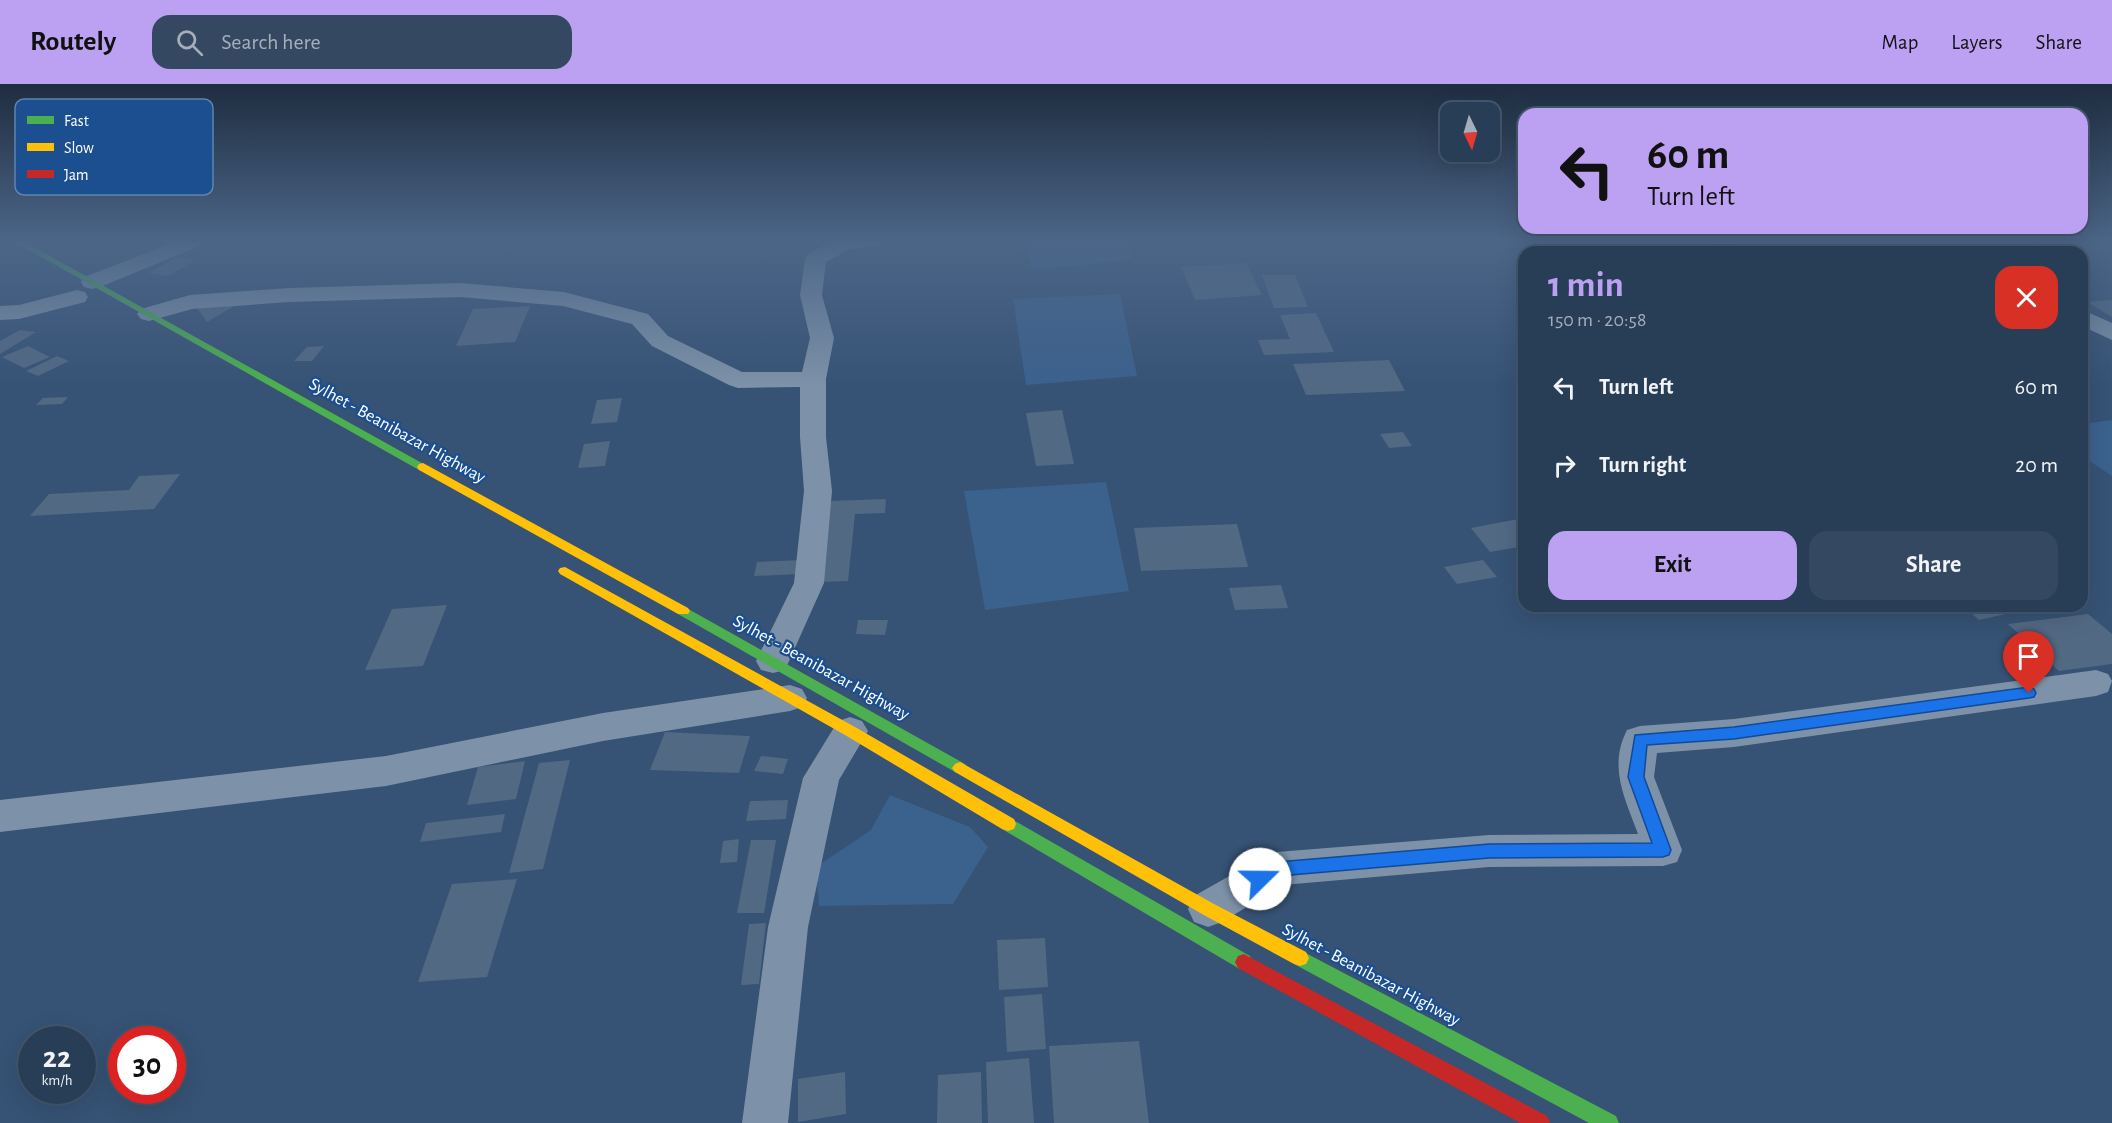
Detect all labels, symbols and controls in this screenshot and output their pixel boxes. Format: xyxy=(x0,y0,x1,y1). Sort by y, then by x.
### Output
search box xyxy=(152,15,572,69)
icon: search xyxy=(173,26,206,59)
text: Routely xyxy=(30,28,116,56)
text: Search here xyxy=(221,31,321,53)
text: Map xyxy=(1882,32,1918,53)
text: Layers xyxy=(1951,32,2002,53)
text: Share xyxy=(2035,32,2082,53)
legend xyxy=(15,99,213,195)
north arrow xyxy=(1440,102,1500,162)
map controls xyxy=(1440,102,1500,162)
text: Fast xyxy=(64,113,89,129)
icon: left xyxy=(1548,132,1626,210)
text: 60 m xyxy=(1647,134,1729,176)
text: Slow xyxy=(64,140,94,156)
text: Jam xyxy=(64,167,89,183)
text: Turn left xyxy=(1647,183,1735,210)
button: close xyxy=(1995,266,2058,329)
text: 1 min xyxy=(1548,267,1624,303)
text: 150 m · 20:58 xyxy=(1548,310,1646,330)
icon: left xyxy=(1548,371,1581,404)
street label: Sylhet - Beanibazar Highway xyxy=(306,375,489,487)
text: Turn left xyxy=(1599,376,1673,398)
text: 60 m xyxy=(2015,376,2058,398)
icon: right xyxy=(1548,449,1581,482)
text: Turn right xyxy=(1599,454,1686,476)
text: 20 m xyxy=(2015,454,2058,476)
button: Exit xyxy=(1548,531,1797,600)
button: Share xyxy=(1809,531,2058,600)
street label: Sylhet - Beanibazar Highway xyxy=(730,612,913,724)
pin xyxy=(2003,631,2054,693)
icon: arrive xyxy=(2012,640,2045,673)
position arrow xyxy=(1228,847,1292,911)
street label: Sylhet - Beanibazar Highway xyxy=(1279,920,1463,1030)
speed limit sign: 30 xyxy=(108,1026,186,1104)
text: 22 xyxy=(43,1043,71,1073)
text: km/h xyxy=(42,1073,72,1088)

